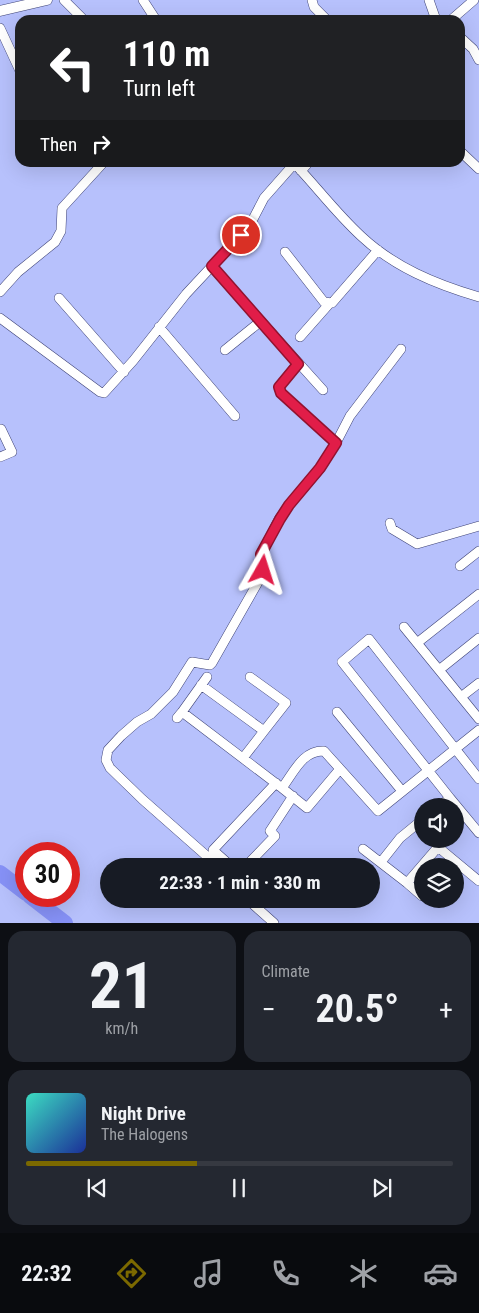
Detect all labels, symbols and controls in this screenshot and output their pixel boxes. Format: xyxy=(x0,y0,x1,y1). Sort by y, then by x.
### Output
text: 110 m xyxy=(123,34,210,75)
icon: left xyxy=(40,35,105,100)
text: Turn left xyxy=(123,76,195,101)
icon: right xyxy=(87,130,115,158)
text: Then xyxy=(40,133,77,156)
pin xyxy=(220,214,262,256)
icon: arrive xyxy=(227,221,255,249)
position arrow xyxy=(236,543,288,595)
map controls xyxy=(414,798,464,908)
button: sound xyxy=(414,798,464,848)
speed limit sign: 30 xyxy=(15,842,80,907)
button: layers xyxy=(414,858,464,908)
text: 22:33 · 1 min · 330 m xyxy=(159,871,321,894)
text: 21 xyxy=(89,948,155,1024)
text: Climate xyxy=(262,962,310,981)
text: 20.5° xyxy=(316,987,399,1031)
text: − xyxy=(262,993,276,1026)
text: + xyxy=(439,993,453,1026)
text: km/h xyxy=(105,1019,138,1038)
text: Night Drive xyxy=(101,1102,186,1125)
text: The Halogens xyxy=(101,1125,188,1144)
icon: previous xyxy=(83,1174,111,1202)
icon: pause xyxy=(225,1174,253,1202)
icon: next xyxy=(368,1174,396,1202)
icon: directions xyxy=(114,1256,149,1291)
icon: music xyxy=(191,1256,226,1291)
icon: phone xyxy=(268,1256,303,1291)
icon: climate xyxy=(346,1256,381,1291)
icon: car xyxy=(423,1256,458,1291)
text: 22:32 xyxy=(21,1261,72,1286)

